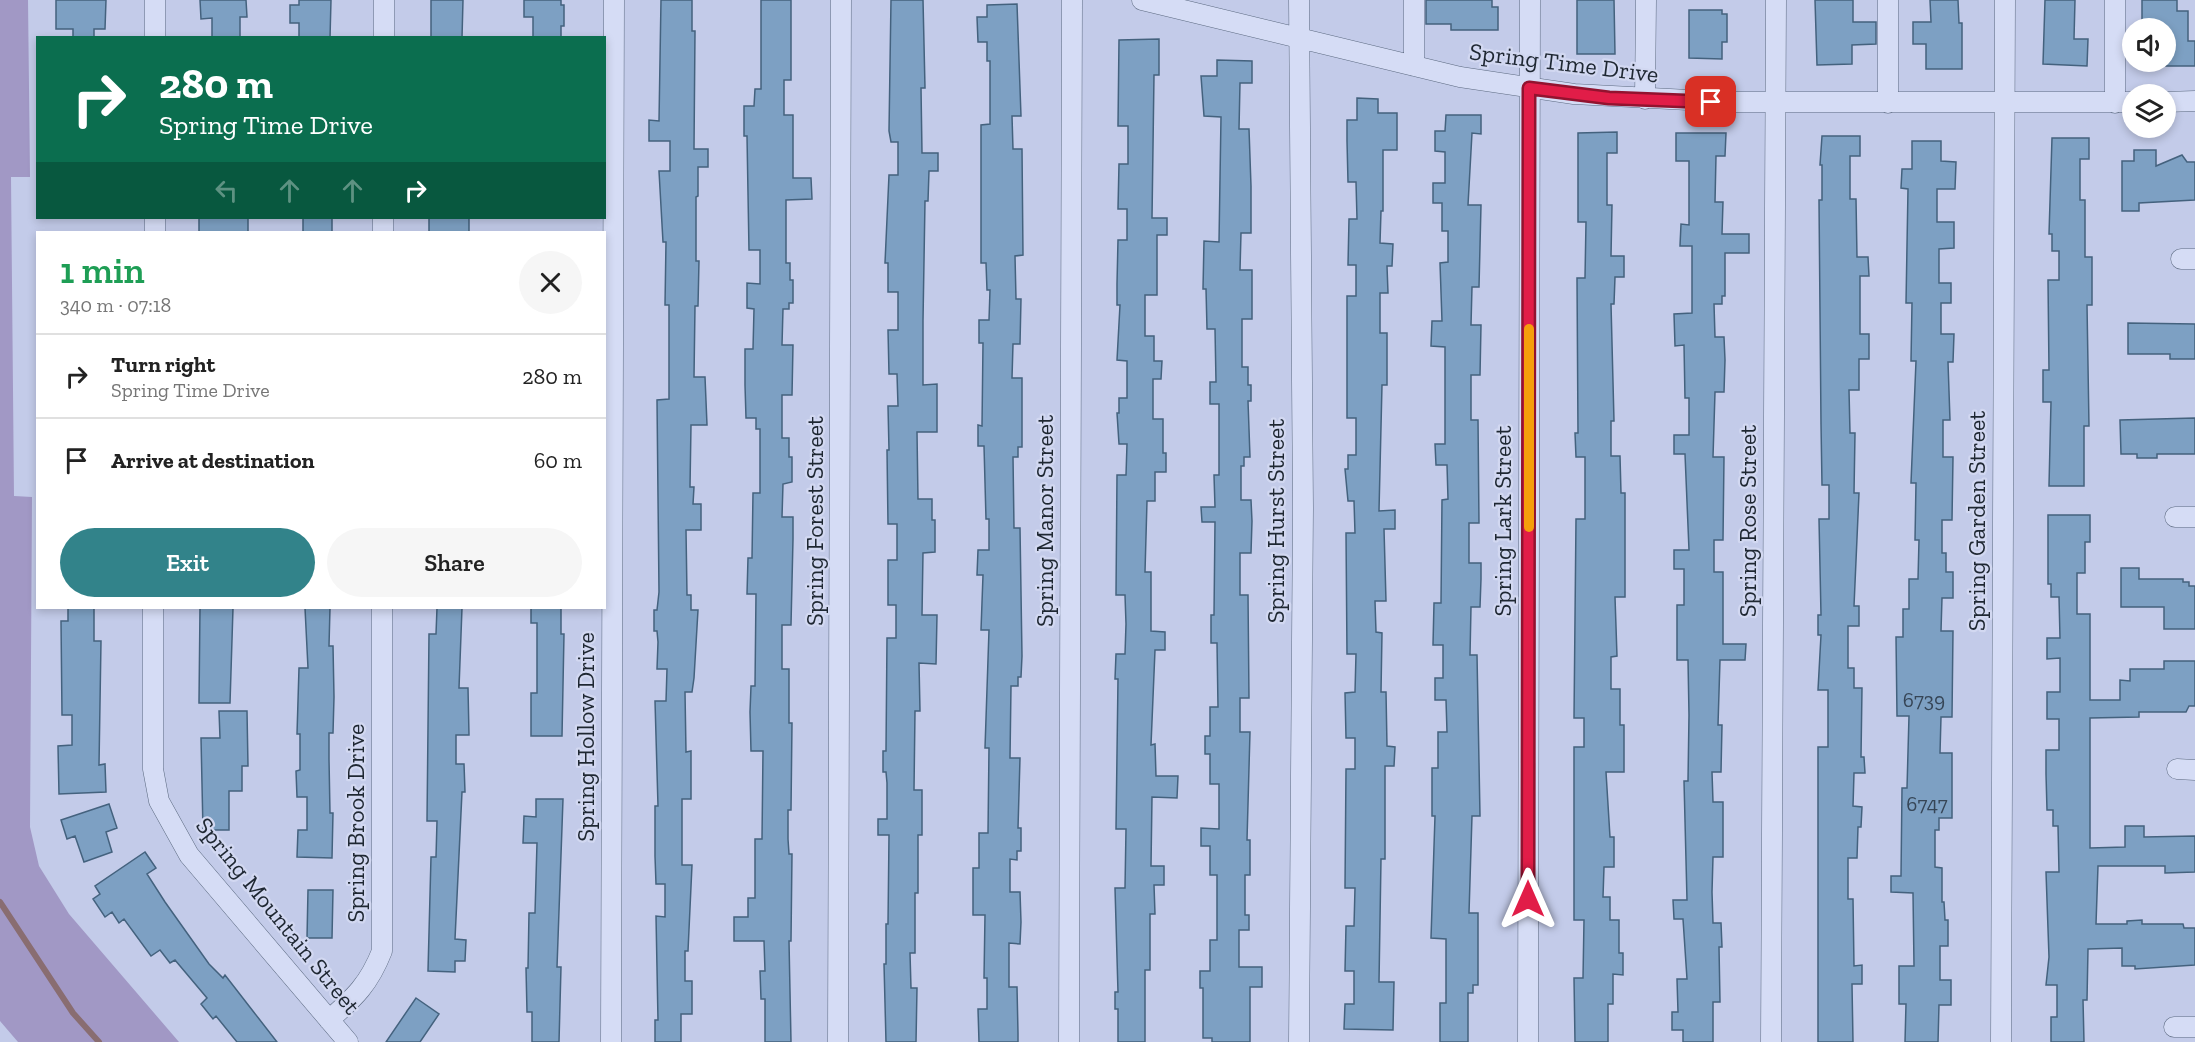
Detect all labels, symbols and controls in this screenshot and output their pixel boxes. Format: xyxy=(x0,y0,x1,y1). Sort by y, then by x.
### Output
map controls xyxy=(2122,18,2176,138)
button: sound xyxy=(2122,18,2176,72)
street label: Spring Time Drive xyxy=(1468,37,1660,88)
text: 280 m xyxy=(159,58,273,109)
icon: right xyxy=(60,60,138,138)
pin xyxy=(1685,76,1736,127)
button: layers xyxy=(2122,84,2176,138)
icon: arrive xyxy=(1694,85,1727,118)
text: Spring Time Drive xyxy=(159,109,373,141)
icon: left xyxy=(210,174,243,207)
icon: ahead xyxy=(273,174,306,207)
icon: ahead xyxy=(336,174,369,207)
icon: right xyxy=(399,174,432,207)
text: 1 min xyxy=(60,249,145,292)
button: close xyxy=(519,251,582,314)
text: 340 m · 07:18 xyxy=(60,293,171,317)
text: Turn right xyxy=(111,351,215,378)
icon: right xyxy=(60,360,93,393)
text: 280 m xyxy=(522,363,582,390)
text: Spring Time Drive xyxy=(111,378,270,402)
street label: Spring Garden Street xyxy=(1962,411,1991,631)
street label: Spring Manor Street xyxy=(1030,415,1059,627)
street label: Spring Forest Street xyxy=(800,416,829,626)
street label: Spring Hurst Street xyxy=(1261,419,1290,623)
street label: Spring Lark Street xyxy=(1488,425,1517,616)
street label: Spring Rose Street xyxy=(1733,425,1762,617)
icon: arrive xyxy=(60,444,93,477)
text: Arrive at destination xyxy=(111,447,314,474)
text: 60 m xyxy=(534,447,582,474)
button: Exit xyxy=(60,528,315,597)
button: Share xyxy=(327,528,582,597)
street label: Spring Hollow Drive xyxy=(571,632,600,842)
house number: 6739 xyxy=(1903,687,1945,712)
street label: Spring Brook Drive xyxy=(341,724,370,922)
house number: 6747 xyxy=(1906,791,1948,816)
street label: Spring Mountain Street xyxy=(190,811,367,1020)
position arrow xyxy=(1496,867,1560,931)

